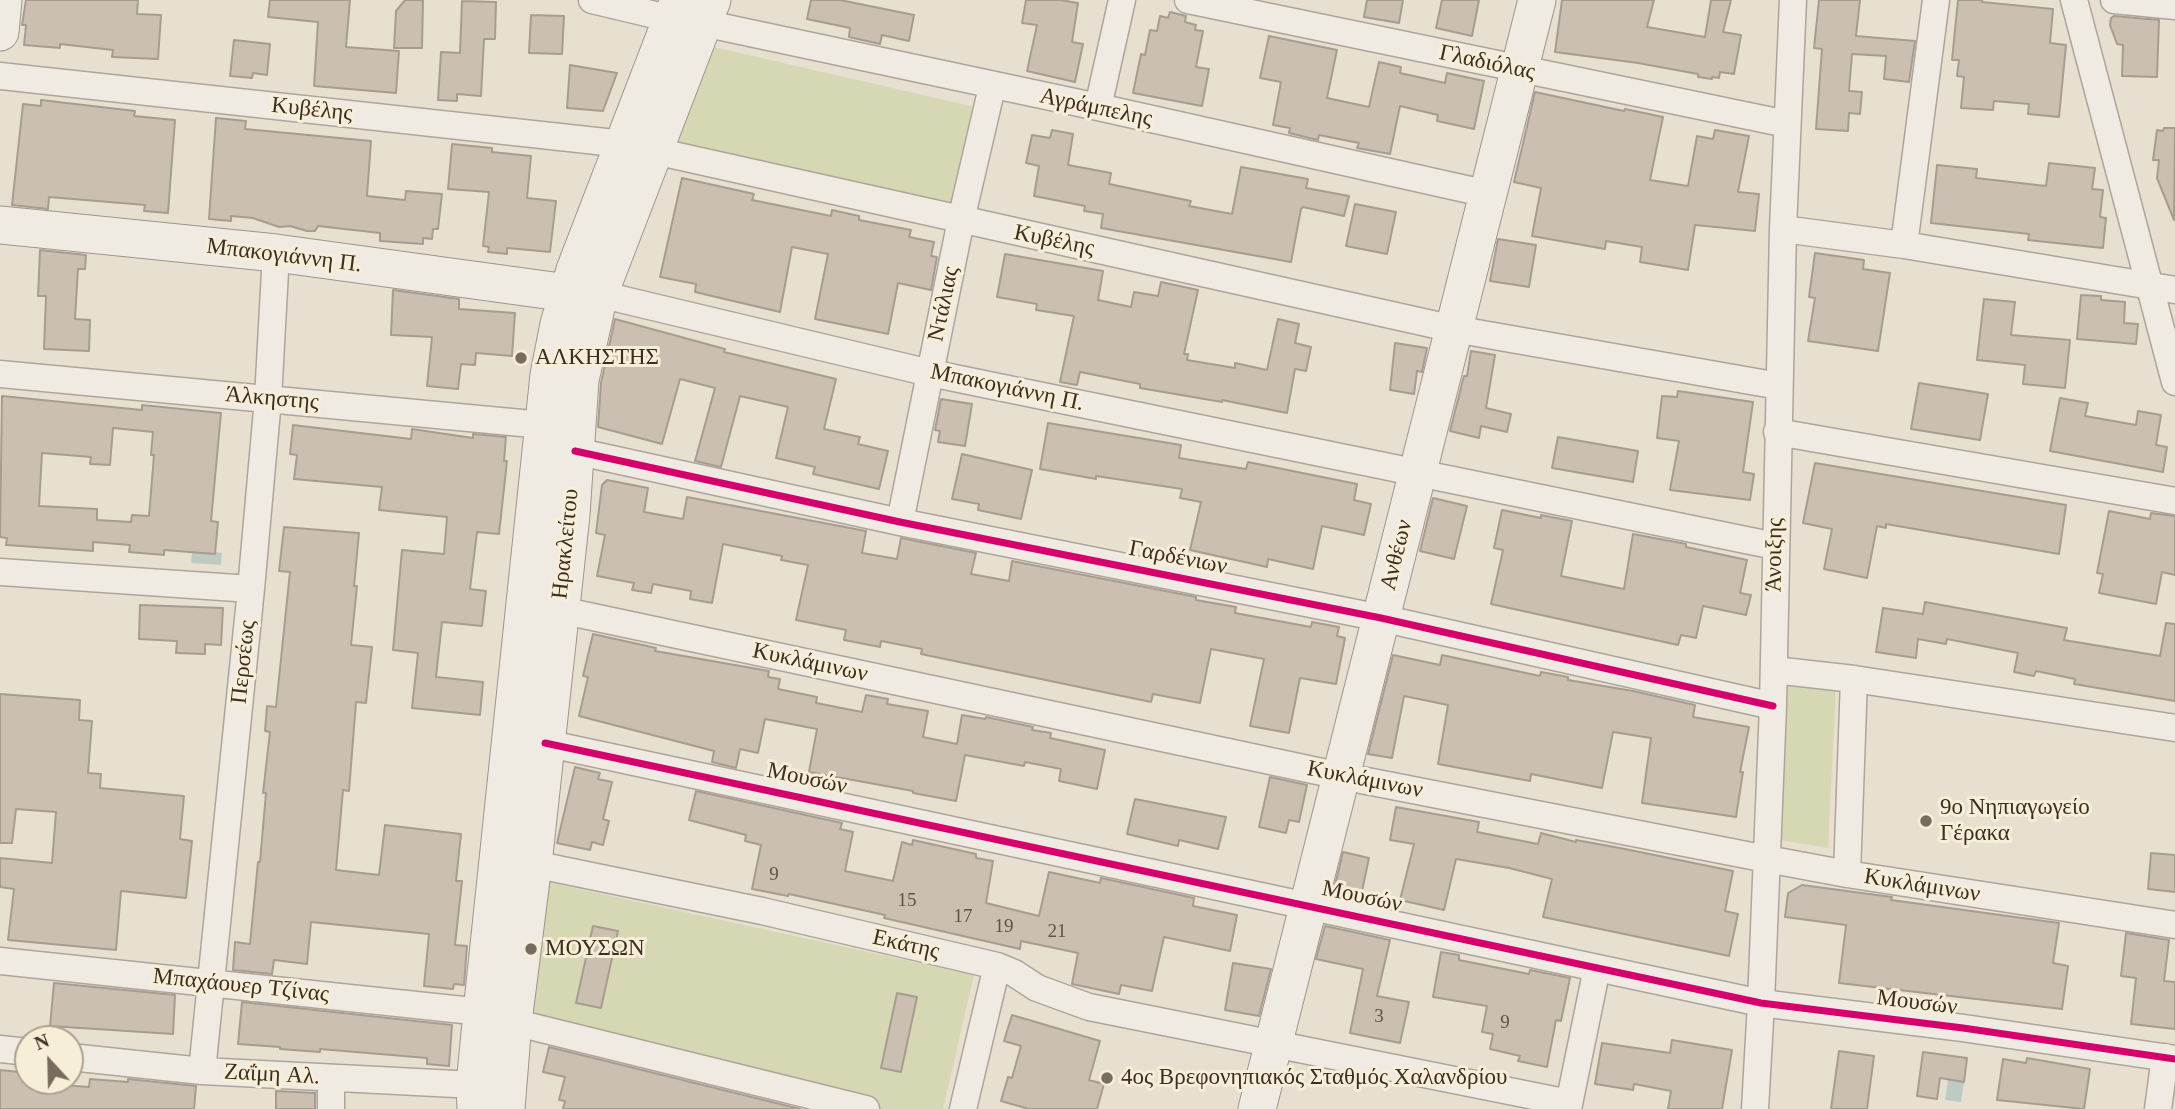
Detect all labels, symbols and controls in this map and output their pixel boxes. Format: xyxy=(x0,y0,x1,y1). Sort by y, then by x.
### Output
street label: Γλαδιόλας xyxy=(1437,39,1537,87)
street label: Αγράμπελης xyxy=(1037,83,1155,133)
street label: Κυβέλης xyxy=(270,92,354,128)
street label: Κυβέλης xyxy=(1011,219,1097,263)
street label: Μπακογιάννη Π. xyxy=(205,233,363,279)
street label: Ντάλιας xyxy=(923,264,965,344)
place label: ΑΛΚΗΣΤΗΣ xyxy=(535,344,659,372)
marker: ΑΛΚΗΣΤΗΣ xyxy=(513,350,529,366)
street label: Μπακογιάννη Π. xyxy=(928,358,1086,418)
street label: Άλκηστης xyxy=(224,381,320,417)
street label: Ηρακλείτου xyxy=(546,487,586,601)
street label: Ανθέων xyxy=(1375,517,1419,593)
street label: Άνοιξης xyxy=(1761,518,1789,592)
street label: Γαρδένιων xyxy=(1127,535,1229,581)
street label: Περσέως xyxy=(226,619,262,705)
street label: Κυκλάμινων xyxy=(750,637,870,689)
street label: Κυκλάμινων xyxy=(1305,755,1425,805)
street label: Μουσών xyxy=(764,757,850,801)
place label: 9ο Νηπιαγωγείο Γέρακα xyxy=(1940,794,2090,848)
marker: 9ο Νηπιαγωγείο Γέρακα xyxy=(1918,813,1934,829)
street label: Κυκλάμινων xyxy=(1862,863,1982,909)
house number: 9 xyxy=(769,864,779,886)
street label: Μουσών xyxy=(1319,875,1405,919)
house number: 15 xyxy=(898,890,917,912)
house number: 17 xyxy=(954,906,973,928)
house number: 19 xyxy=(994,916,1014,938)
house number: 21 xyxy=(1048,921,1066,943)
street label: Εκάτης xyxy=(870,924,942,966)
place label: ΜΟΥΣΩΝ xyxy=(545,935,645,963)
marker: ΜΟΥΣΩΝ xyxy=(523,941,539,957)
street label: Μπαχάουερ Τζίνας xyxy=(152,963,330,1009)
street label: Μουσών xyxy=(1875,984,1959,1022)
house number: 3 xyxy=(1374,1006,1384,1028)
house number: 9 xyxy=(1500,1012,1510,1034)
north arrow xyxy=(14,1025,84,1095)
text: N xyxy=(31,1030,52,1054)
street label: Ζαΐμη Αλ. xyxy=(223,1059,321,1091)
place label: 4ος Βρεφονηπιακός Σταθμός Χαλανδρίου xyxy=(1121,1064,1507,1092)
marker: 4ος Βρεφονηπιακός Σταθμός Χαλανδρίου xyxy=(1099,1070,1115,1086)

